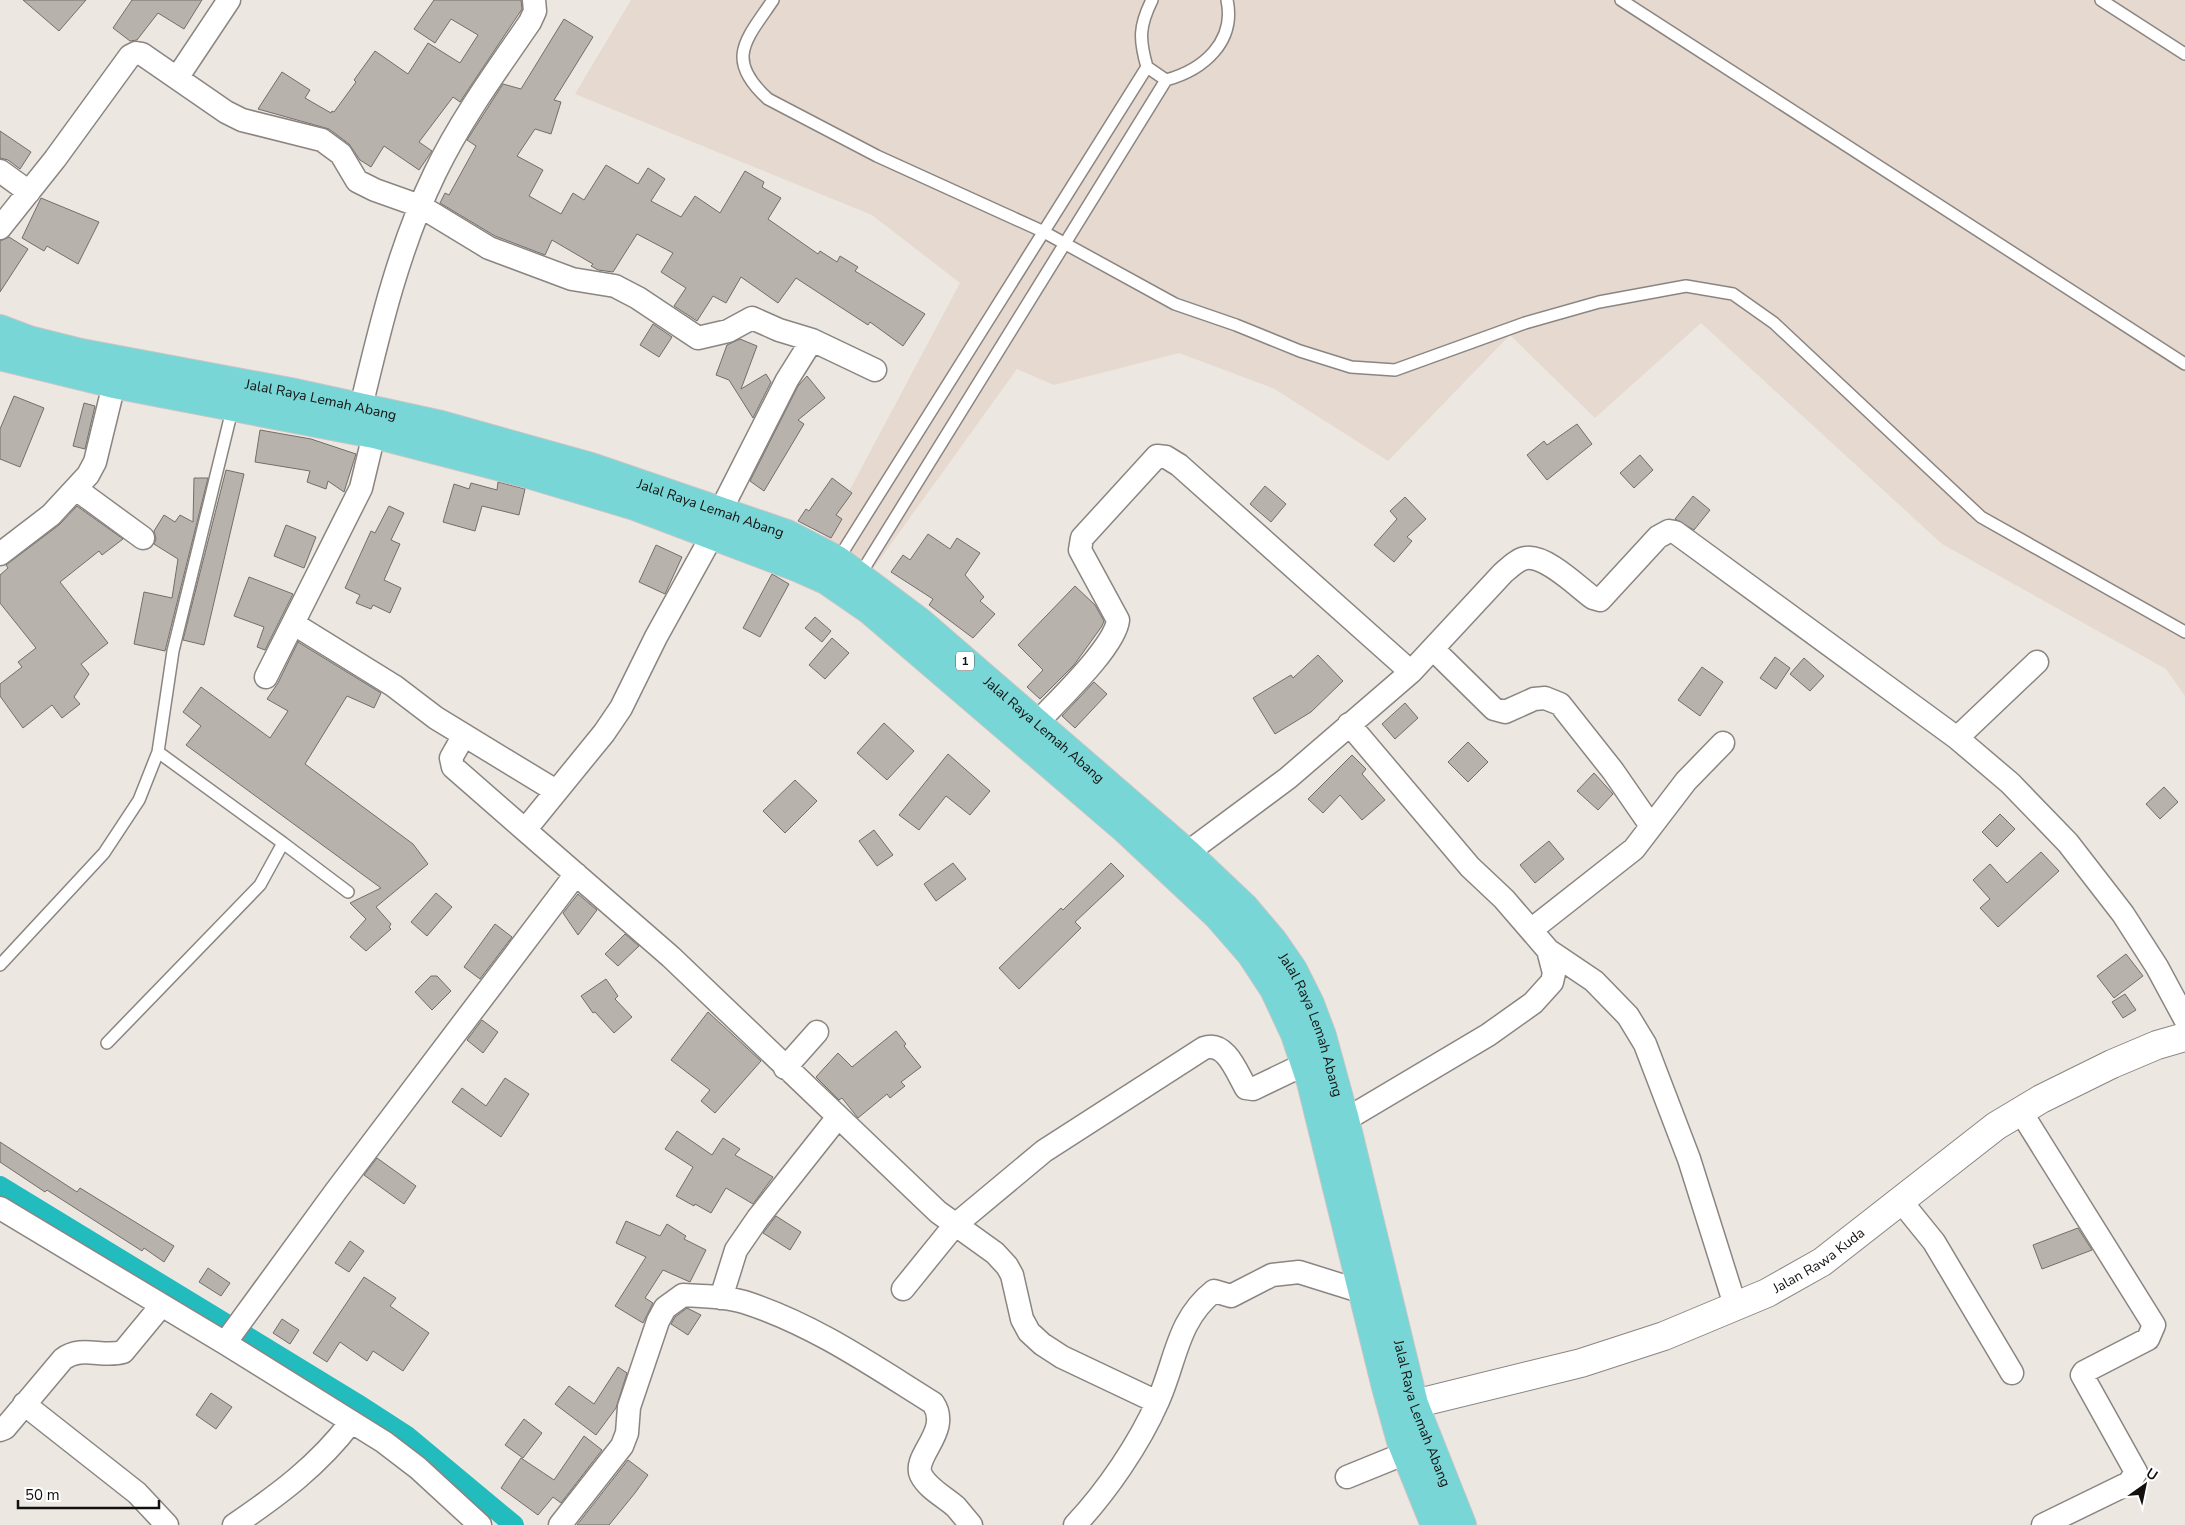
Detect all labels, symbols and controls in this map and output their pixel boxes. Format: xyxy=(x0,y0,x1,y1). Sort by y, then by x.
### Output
street label: Jalal Raya Lemah Abang xyxy=(243,375,398,425)
street label: Jalal Raya Lemah Abang xyxy=(634,474,786,542)
road number: 1 xyxy=(956,651,974,670)
street label: Jalal Raya Lemah Abang xyxy=(979,672,1108,787)
street label: Jalal Raya Lemah Abang xyxy=(1273,948,1347,1099)
street label: Jalan Rawa Kuda xyxy=(1769,1223,1869,1298)
street label: Jalal Raya Lemah Abang xyxy=(1389,1337,1455,1490)
north arrow xyxy=(2120,1460,2170,1510)
text: U xyxy=(2142,1464,2161,1485)
scale bar xyxy=(18,1478,159,1510)
text: 50 m xyxy=(25,1485,60,1505)

